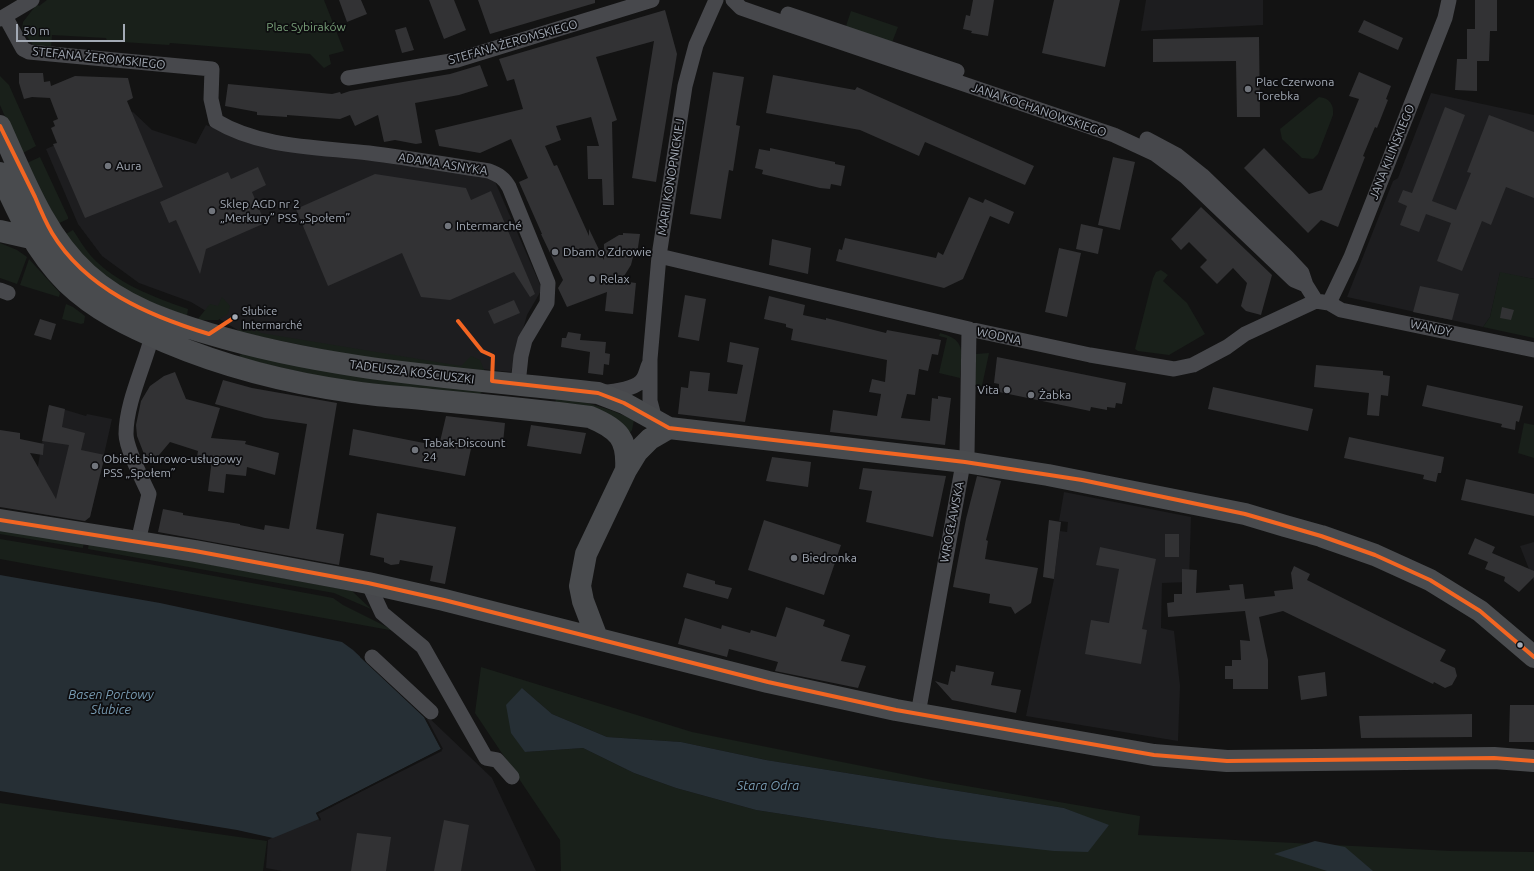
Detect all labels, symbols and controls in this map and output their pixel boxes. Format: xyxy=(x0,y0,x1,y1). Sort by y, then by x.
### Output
scale bar xyxy=(18,16,127,42)
street label: STEFANA ŻEROMSKIEGO xyxy=(447,17,579,67)
park label: Plac Sybiraków xyxy=(266,20,346,34)
text: 50 m xyxy=(23,24,50,37)
street label: STEFANA ŻEROMSKIEGO xyxy=(32,44,166,72)
place label: Plac Czerwona Torebka xyxy=(1256,75,1334,103)
street label: JANA KOCHANOWSKIEGO xyxy=(970,80,1108,140)
marker: Plac Czerwona Torebka xyxy=(1243,84,1253,94)
street label: JANA KILIŃSKIEGO xyxy=(1366,102,1418,202)
street label: MARII KONOPNICKIEJ xyxy=(655,118,687,236)
street label: ADAMA ASNYKA xyxy=(397,150,489,178)
place label: Aura xyxy=(116,159,141,173)
marker: Aura xyxy=(103,161,113,171)
place label: Sklep AGD nr 2 „Merkury” PSS „Społem” xyxy=(220,197,350,225)
marker: Sklep AGD nr 2 „Merkury” PSS „Społem” xyxy=(207,206,217,216)
place label: Intermarché xyxy=(456,219,522,233)
marker: Intermarché xyxy=(443,221,453,231)
place label: Dbam o Zdrowie xyxy=(563,245,652,259)
marker: Dbam o Zdrowie xyxy=(550,247,560,257)
place label: Relax xyxy=(600,272,629,286)
marker: Relax xyxy=(587,274,597,284)
place label: Słubice Intermarché xyxy=(242,304,302,330)
marker: Słubice Intermarché xyxy=(230,312,240,322)
street label: WANDY xyxy=(1409,317,1453,339)
street label: WODNA xyxy=(975,324,1023,348)
street label: TADEUSZA KOŚCIUSZKI xyxy=(349,357,475,387)
place label: Vita xyxy=(977,383,999,397)
marker: Vita xyxy=(1002,385,1012,395)
place label: Żabka xyxy=(1039,388,1071,402)
marker: Żabka xyxy=(1026,390,1036,400)
place label: Tabak-Discount 24 xyxy=(423,436,505,464)
marker: Tabak-Discount 24 xyxy=(410,445,420,455)
place label: Obiekt biurowo-usługowy PSS „Społem” xyxy=(103,452,242,480)
marker: Obiekt biurowo-usługowy PSS „Społem” xyxy=(90,461,100,471)
street label: WROCŁAWSKA xyxy=(937,480,967,564)
place label: Biedronka xyxy=(802,551,857,565)
marker: Biedronka xyxy=(789,553,799,563)
unlabelled marker xyxy=(1515,640,1525,650)
water label: Basen Portowy Słubice xyxy=(68,687,154,718)
water label: Stara Odra xyxy=(737,778,799,794)

